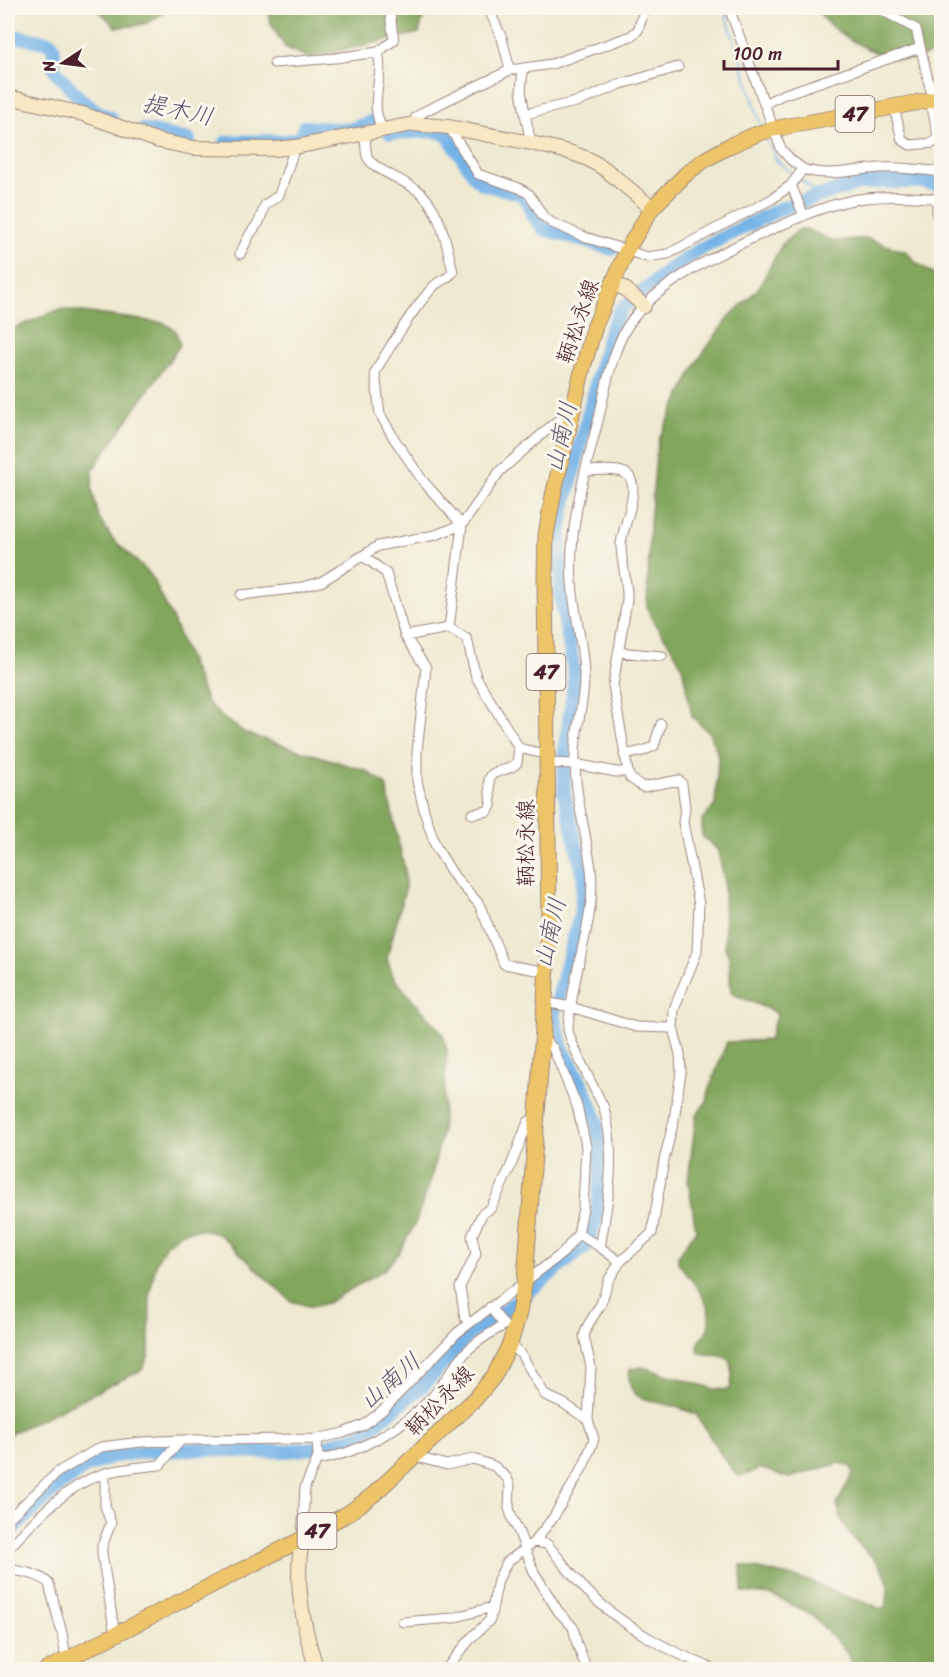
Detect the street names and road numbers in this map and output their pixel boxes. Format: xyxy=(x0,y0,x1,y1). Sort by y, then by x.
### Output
road number: 47 xyxy=(836,96,874,132)
street label: 鞆松永線 xyxy=(545,273,610,369)
road number: 47 xyxy=(526,654,566,690)
street label: 鞆松永線 xyxy=(506,799,545,887)
street label: 鞆松永線 xyxy=(395,1355,484,1446)
road number: 47 xyxy=(298,1513,336,1549)

